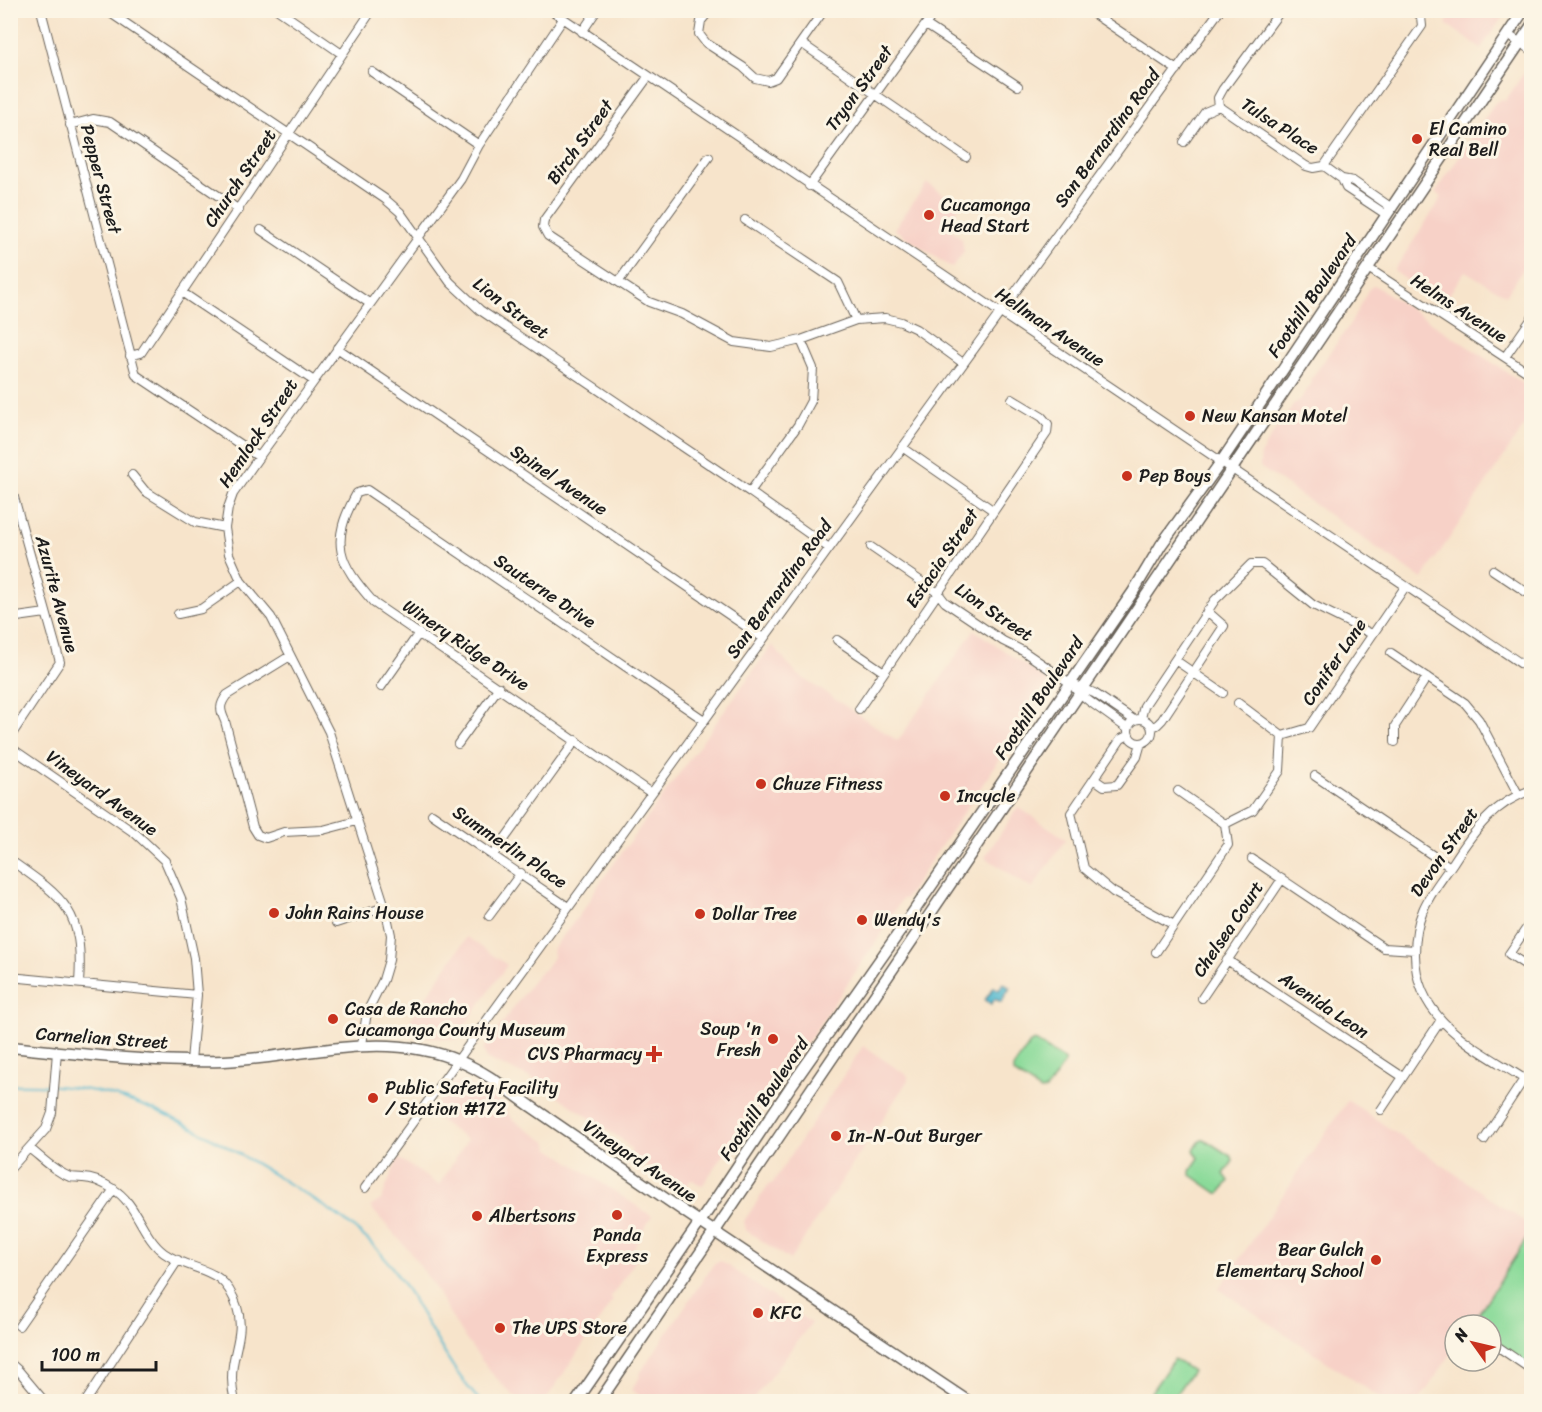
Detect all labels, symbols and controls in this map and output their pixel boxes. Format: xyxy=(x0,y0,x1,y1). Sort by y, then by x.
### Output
street label: Tryon Street xyxy=(817,37,902,138)
street label: San Bernardino Road xyxy=(1045,60,1169,214)
street label: Tulsa Place xyxy=(1234,89,1326,163)
street label: Birch Street xyxy=(538,92,623,191)
place label: El Camino Real Bell xyxy=(1429,113,1507,166)
street label: Pepper Street xyxy=(71,121,131,238)
street label: Church Street xyxy=(195,122,285,234)
marker: El Camino Real Bell xyxy=(1410,132,1424,146)
place label: Cucamonga Head Start xyxy=(941,189,1031,242)
marker: Cucamonga Head Start xyxy=(922,208,936,222)
street label: Foothill Boulevard xyxy=(1259,226,1366,364)
street label: Helms Avenue xyxy=(1404,264,1514,352)
street label: Lion Street xyxy=(466,268,556,348)
street label: Hellman Avenue xyxy=(988,278,1112,376)
street label: Hemlock Street xyxy=(209,372,307,494)
place label: New Kansan Motel xyxy=(1202,400,1348,432)
marker: New Kansan Motel xyxy=(1183,409,1197,423)
street label: Spinel Avenue xyxy=(504,435,614,525)
place label: Pep Boys xyxy=(1139,460,1211,492)
marker: Pep Boys xyxy=(1120,469,1134,483)
street label: Estacia Street xyxy=(897,501,988,615)
street label: San Bernardino Road xyxy=(717,511,841,665)
street label: Azurite Avenue xyxy=(26,531,88,657)
street label: Sauterne Drive xyxy=(487,545,603,637)
street label: Lion Street xyxy=(948,574,1040,650)
street label: Winery Ridge Drive xyxy=(396,590,536,700)
street label: Conifer Lane xyxy=(1293,612,1375,712)
street label: Foothill Boulevard xyxy=(986,628,1093,766)
street label: Vineyard Avenue xyxy=(39,741,165,845)
place label: Chuze Fitness xyxy=(773,768,883,800)
marker: Chuze Fitness xyxy=(754,777,768,791)
place label: Incycle xyxy=(956,780,1015,812)
marker: Incycle xyxy=(938,789,952,803)
street label: Summerlin Place xyxy=(446,797,574,897)
street label: Devon Street xyxy=(1401,800,1487,904)
street label: Chelsea Court xyxy=(1184,874,1272,984)
place label: John Rains House xyxy=(285,897,424,929)
place label: Dollar Tree xyxy=(712,898,797,930)
place label: Wendy's xyxy=(874,904,941,936)
marker: John Rains House xyxy=(267,906,281,920)
marker: Dollar Tree xyxy=(693,907,707,921)
marker: Wendy's xyxy=(855,913,869,927)
street label: Avenida Leon xyxy=(1271,962,1376,1047)
place label: Casa de Rancho Cucamonga County Museum xyxy=(345,993,566,1046)
marker: Casa de Rancho Cucamonga County Museum xyxy=(326,1012,340,1026)
place label: Soup 'n Fresh xyxy=(700,1013,761,1066)
street label: Carnelian Street xyxy=(35,1017,169,1059)
street label: Foothill Boulevard xyxy=(711,1029,818,1167)
marker: Soup 'n Fresh xyxy=(766,1032,780,1046)
place label: CVS Pharmacy xyxy=(528,1038,643,1070)
marker: CVS Pharmacy xyxy=(647,1047,661,1061)
place label: Public Safety Facility / Station #172 xyxy=(385,1072,559,1125)
marker: Public Safety Facility / Station #172 xyxy=(366,1091,380,1105)
street label: Vineyard Avenue xyxy=(576,1111,704,1211)
place label: In-N-Out Burger xyxy=(847,1120,983,1152)
marker: In-N-Out Burger xyxy=(829,1129,843,1143)
place label: Albertsons xyxy=(488,1200,576,1232)
marker: Panda Express xyxy=(610,1208,624,1222)
marker: Albertsons xyxy=(470,1209,484,1223)
place label: Panda Express xyxy=(586,1219,649,1272)
place label: Bear Gulch Elementary School xyxy=(1215,1234,1365,1287)
marker: Bear Gulch Elementary School xyxy=(1369,1253,1383,1267)
place label: KFC xyxy=(770,1297,802,1329)
marker: KFC xyxy=(751,1306,765,1320)
place label: The UPS Store xyxy=(512,1312,627,1344)
north arrow xyxy=(1443,1313,1503,1373)
marker: The UPS Store xyxy=(493,1321,507,1335)
text: N xyxy=(1445,1321,1477,1348)
scale bar xyxy=(42,1334,156,1372)
text: 100 m xyxy=(51,1339,100,1371)

